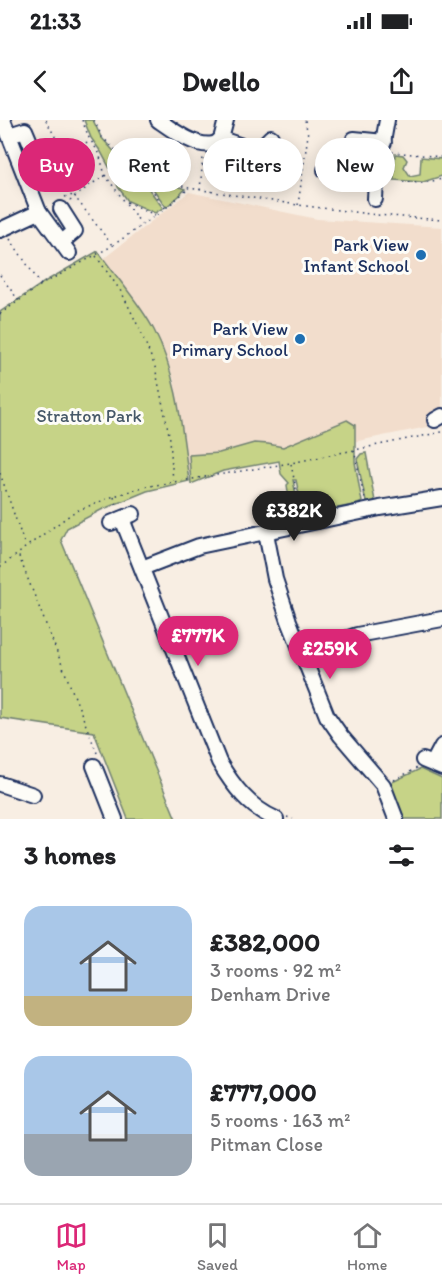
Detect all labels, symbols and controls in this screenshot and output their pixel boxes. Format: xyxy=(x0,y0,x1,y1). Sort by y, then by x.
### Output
text: 21:33 xyxy=(30,8,81,35)
icon: back xyxy=(24,65,57,98)
text: Dwello xyxy=(182,65,260,98)
icon: share xyxy=(385,65,418,98)
chip: Buy xyxy=(18,138,95,192)
chip: Rent xyxy=(107,138,191,192)
chip: Filters xyxy=(203,138,303,192)
chip: New xyxy=(315,138,395,192)
place label: Park View Infant School xyxy=(304,234,409,277)
marker: Park View Infant School xyxy=(414,248,428,262)
place label: Park View Primary School xyxy=(172,318,288,361)
marker: Park View Primary School xyxy=(293,332,307,346)
park label: Stratton Park xyxy=(36,405,142,427)
pin: £382K xyxy=(252,491,336,542)
text: £382K xyxy=(266,498,322,522)
pin: £777K xyxy=(156,616,240,667)
text: £777K xyxy=(171,623,225,647)
pin: £259K xyxy=(288,629,372,680)
text: £259K xyxy=(303,636,357,660)
text: 3 homes xyxy=(24,839,116,871)
icon: filters xyxy=(385,839,418,872)
text: £382,000 xyxy=(210,926,320,958)
icon: home xyxy=(72,930,144,1002)
text: 3 rooms · 92 m² xyxy=(210,958,341,982)
text: Denham Drive xyxy=(210,982,331,1006)
text: £777,000 xyxy=(210,1076,317,1108)
icon: home xyxy=(72,1080,144,1152)
text: 5 rooms · 163 m² xyxy=(210,1108,351,1132)
text: Pitman Close xyxy=(210,1132,323,1156)
tab: Map xyxy=(55,1219,88,1274)
tab: Saved xyxy=(197,1219,238,1274)
tab: Home xyxy=(347,1219,387,1274)

